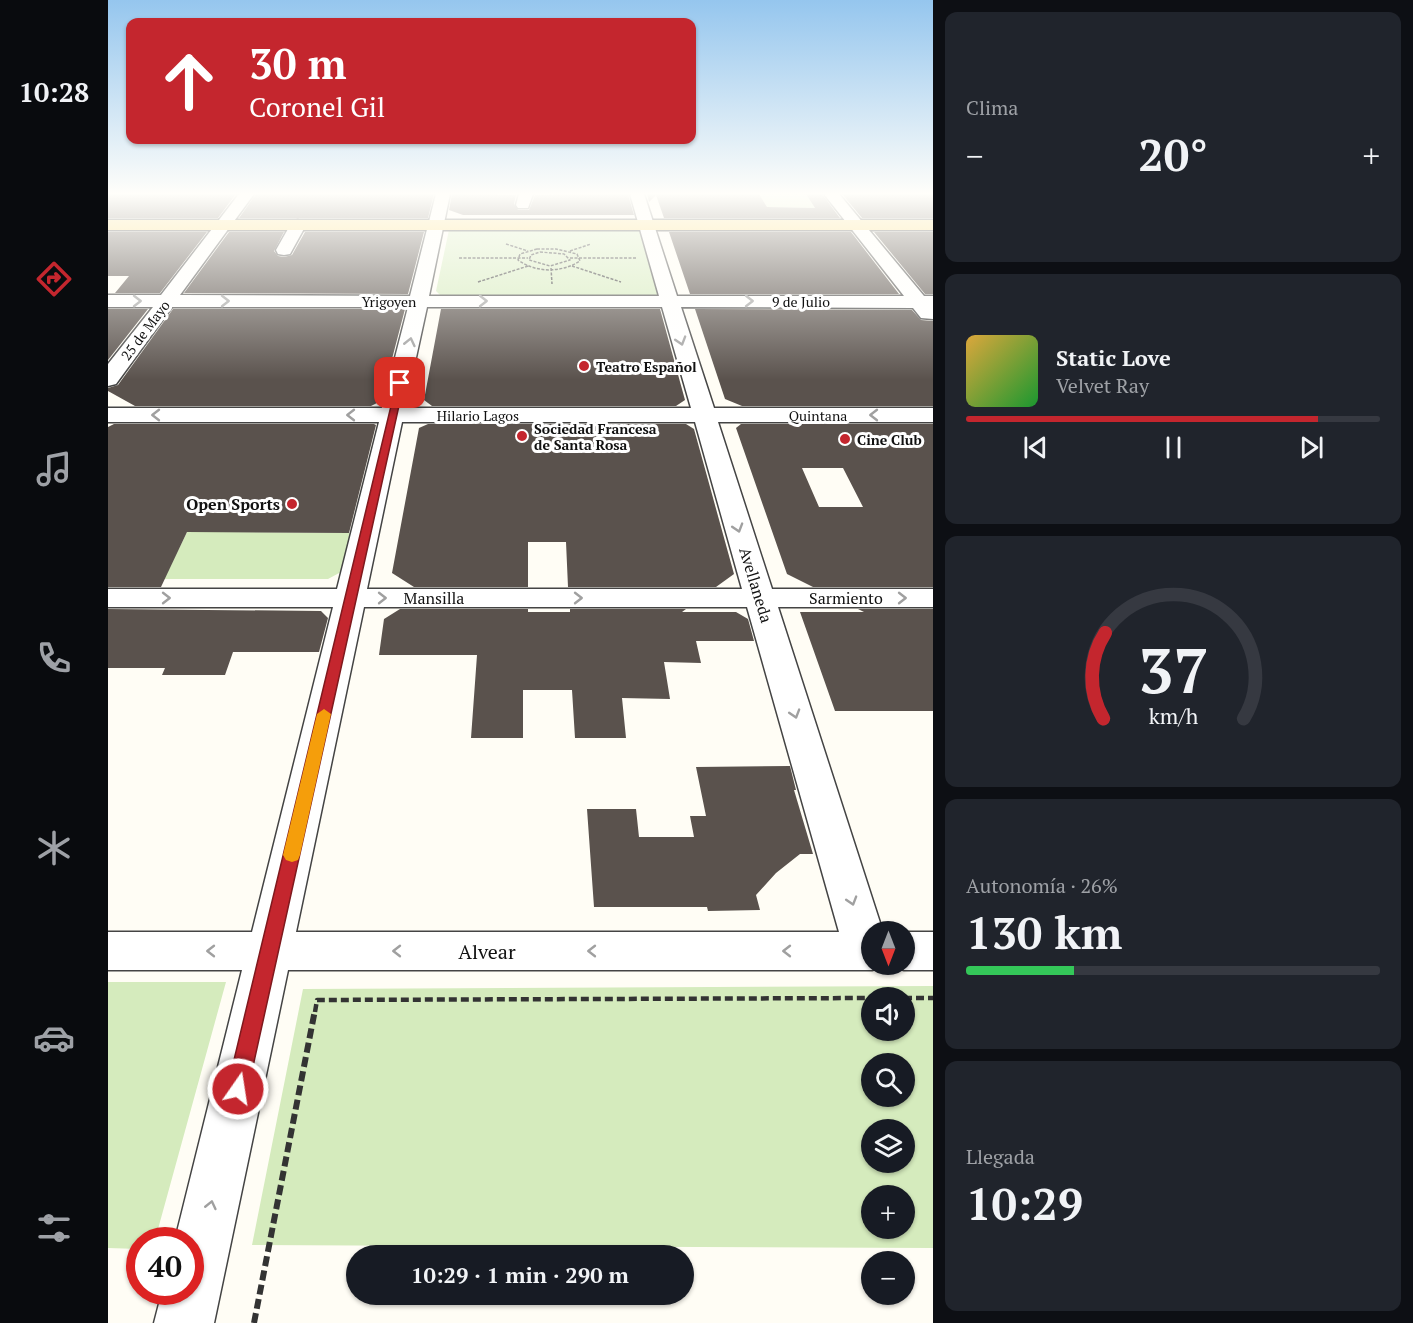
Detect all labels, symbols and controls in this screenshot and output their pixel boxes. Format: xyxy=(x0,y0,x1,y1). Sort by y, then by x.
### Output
text: 30 m xyxy=(249,35,347,91)
icon: ahead xyxy=(150,42,228,120)
text: 10:28 xyxy=(19,74,89,110)
text: Coronel Gil xyxy=(249,89,385,125)
text: Clima xyxy=(966,94,1018,121)
text: 20° xyxy=(1138,124,1208,184)
text: − xyxy=(966,134,984,177)
text: + xyxy=(1362,134,1380,177)
icon: directions xyxy=(33,258,75,300)
street label: Yrigoyen xyxy=(362,292,417,311)
street label: 9 de Julio xyxy=(772,292,830,311)
one-way arrow xyxy=(133,295,142,307)
one-way arrow xyxy=(221,295,230,307)
one-way arrow xyxy=(479,295,488,307)
one-way arrow xyxy=(744,295,753,307)
street label: 25 de Mayo xyxy=(116,296,174,364)
one-way arrow xyxy=(674,335,686,346)
one-way arrow xyxy=(402,337,415,347)
text: Static Love xyxy=(1056,343,1171,372)
pin xyxy=(374,357,425,408)
place label: Teatro Español xyxy=(596,357,697,376)
marker: Teatro Español xyxy=(577,359,591,373)
icon: arrive xyxy=(383,366,416,399)
text: Velvet Ray xyxy=(1056,372,1149,399)
street label: Hilario Lagos xyxy=(437,406,519,425)
street label: Quintana xyxy=(789,406,847,425)
one-way arrow xyxy=(152,409,161,421)
one-way arrow xyxy=(347,409,356,421)
one-way arrow xyxy=(870,409,879,421)
place label: Sociedad Francesa de Santa Rosa xyxy=(534,419,657,454)
marker: Sociedad Francesa de Santa Rosa xyxy=(515,429,529,443)
place label: Cine Club xyxy=(857,430,922,449)
icon: previous xyxy=(1019,431,1052,464)
icon: pause xyxy=(1157,431,1190,464)
icon: next xyxy=(1295,431,1328,464)
marker: Cine Club xyxy=(838,432,852,446)
icon: music xyxy=(33,448,75,490)
place label: Open Sports xyxy=(186,493,280,515)
marker: Open Sports xyxy=(285,497,299,511)
one-way arrow xyxy=(731,522,743,532)
street label: Avellaneda xyxy=(734,545,778,625)
street label: Mansilla xyxy=(404,587,464,609)
street label: Sarmiento xyxy=(809,587,883,609)
one-way arrow xyxy=(162,592,171,604)
one-way arrow xyxy=(378,592,387,604)
one-way arrow xyxy=(573,592,582,604)
one-way arrow xyxy=(898,592,907,604)
text: 37 xyxy=(1138,628,1208,711)
icon: phone xyxy=(33,637,75,679)
text: km/h xyxy=(1148,702,1198,730)
one-way arrow xyxy=(788,708,800,719)
icon: climate xyxy=(33,827,75,869)
text: Autonomía · 26% xyxy=(966,872,1118,899)
one-way arrow xyxy=(845,895,857,906)
text: 130 km xyxy=(966,902,1122,962)
north arrow xyxy=(861,921,915,975)
map controls xyxy=(861,921,915,1305)
street label: Alvear xyxy=(458,938,516,965)
one-way arrow xyxy=(207,945,216,957)
one-way arrow xyxy=(393,945,402,957)
one-way arrow xyxy=(588,945,597,957)
one-way arrow xyxy=(783,945,792,957)
button: sound xyxy=(861,987,915,1041)
icon: car xyxy=(33,1017,75,1059)
button: search xyxy=(861,1053,915,1107)
position arrow xyxy=(206,1057,270,1121)
button: layers xyxy=(861,1119,915,1173)
text: Llegada xyxy=(966,1143,1035,1170)
text: 10:29 xyxy=(966,1173,1083,1233)
button: + xyxy=(861,1185,915,1239)
one-way arrow xyxy=(204,1200,217,1210)
icon: filters xyxy=(33,1207,75,1249)
speed limit sign: 40 xyxy=(126,1227,204,1305)
button: − xyxy=(861,1251,915,1305)
text: 10:29 · 1 min · 290 m xyxy=(411,1260,629,1289)

